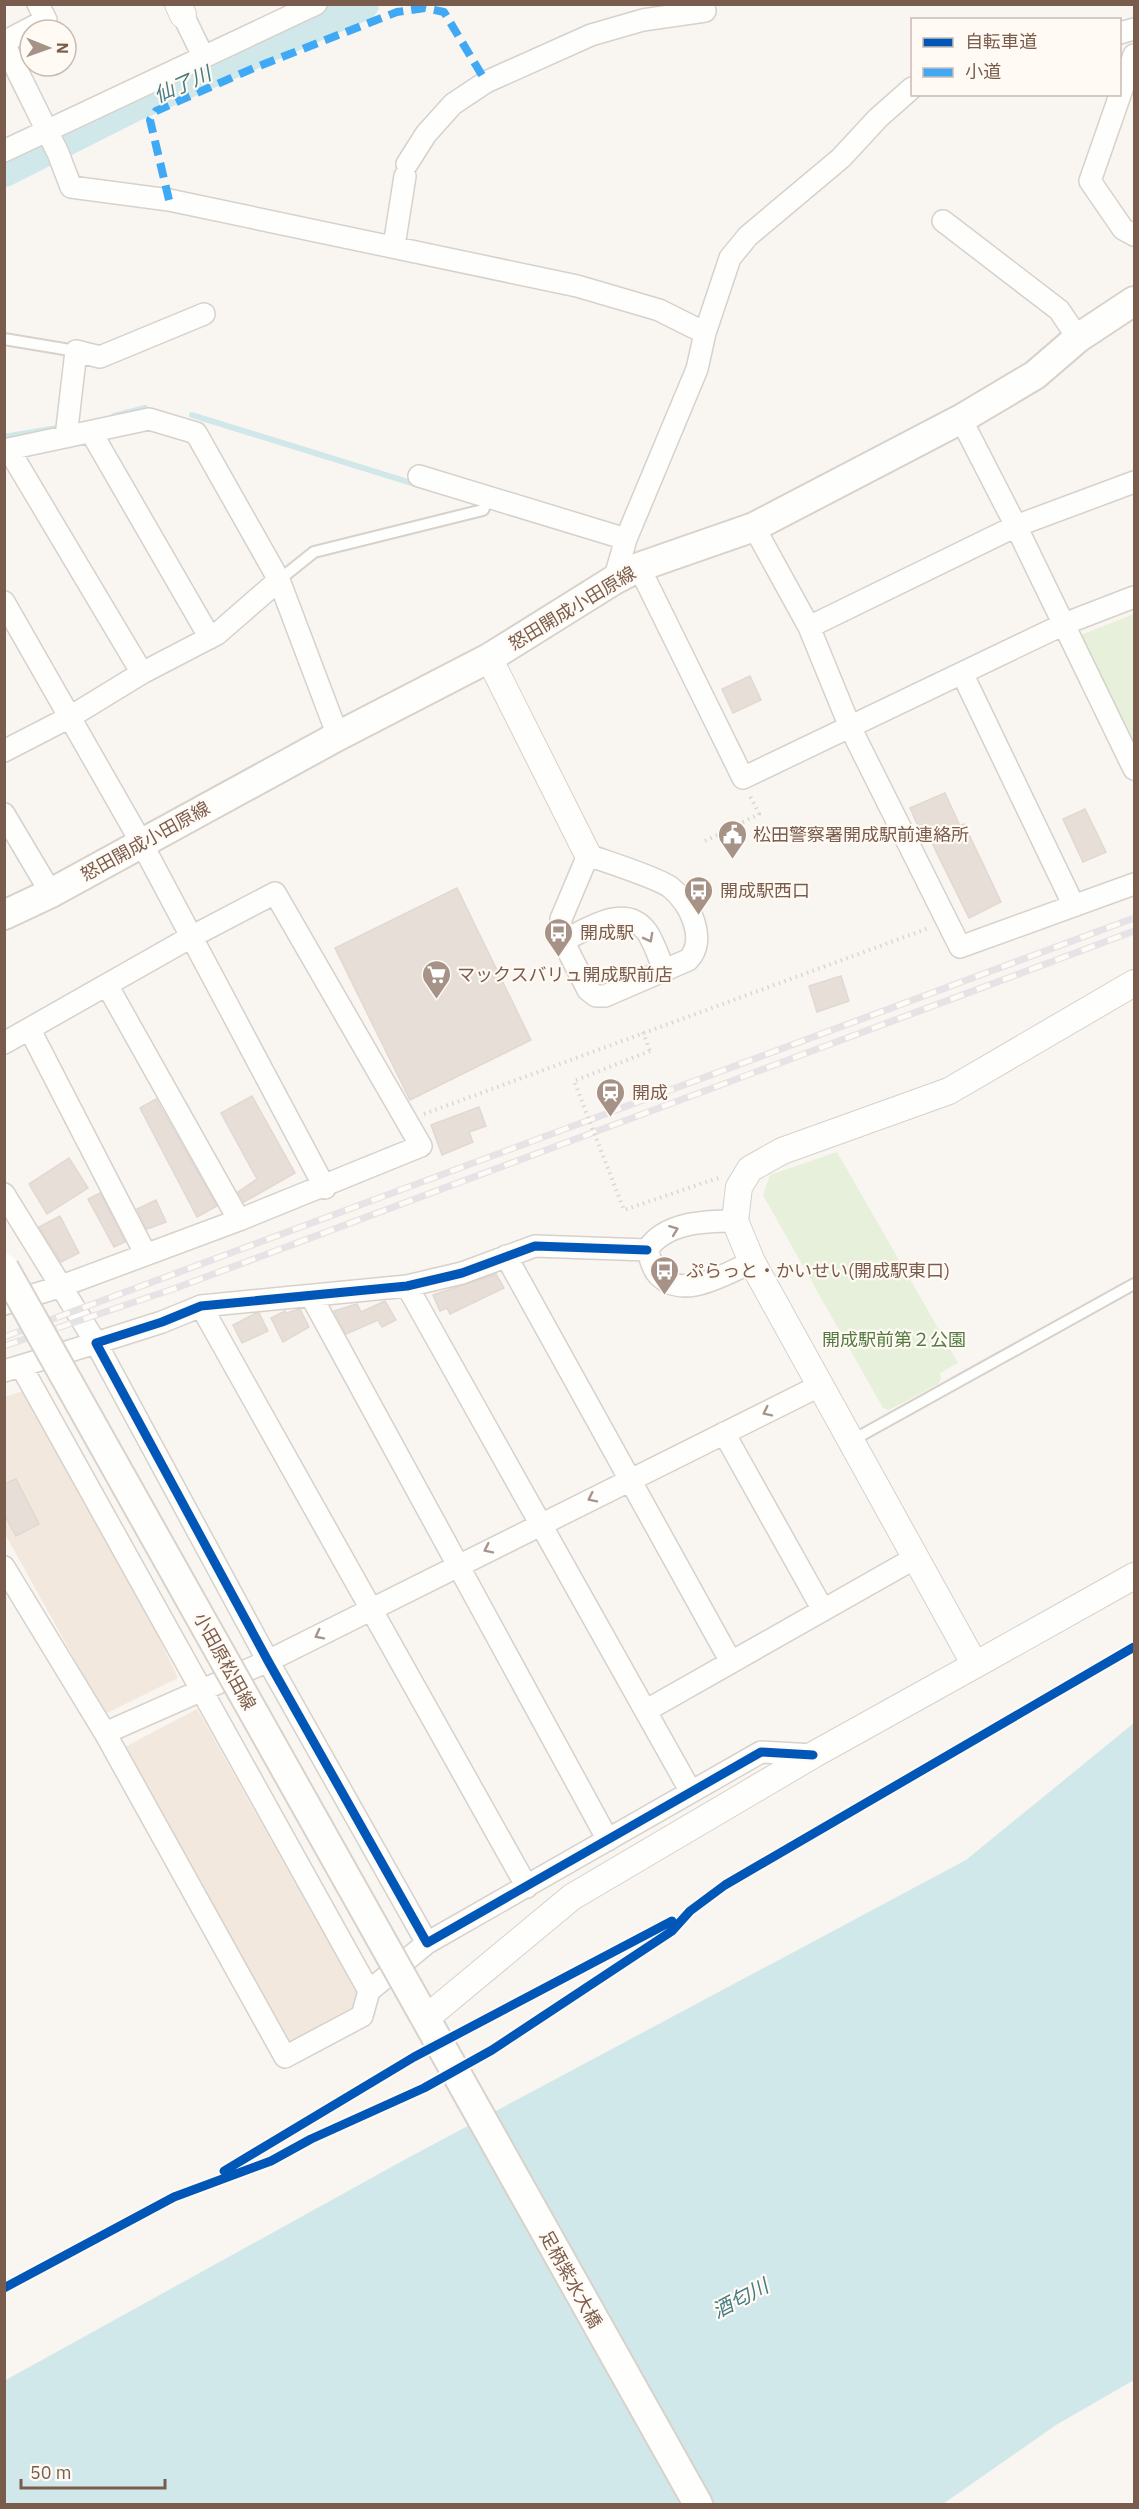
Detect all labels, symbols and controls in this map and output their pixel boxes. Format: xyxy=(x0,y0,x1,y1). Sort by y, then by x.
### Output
north arrow xyxy=(18,18,78,78)
legend xyxy=(911,18,1121,96)
text: 自転車道 xyxy=(965,30,1037,53)
text: N xyxy=(53,42,73,54)
water label: 仙了川 xyxy=(149,59,217,109)
text: 小道 xyxy=(965,60,1001,83)
street label: 怒田開成小田原線 xyxy=(504,561,640,655)
street label: 怒田開成小田原線 xyxy=(76,796,214,886)
public building icon: 松田警察署開成駅前連絡所 xyxy=(716,818,748,860)
place label: 松田警察署開成駅前連絡所 xyxy=(753,823,969,846)
bus stop icon: 開成駅西口 xyxy=(683,874,715,916)
place label: 開成駅西口 xyxy=(720,879,810,902)
bus stop icon: 開成駅 xyxy=(543,916,575,958)
place label: 開成駅 xyxy=(580,921,634,944)
one-way arrow xyxy=(642,932,653,942)
supermarket icon: マックスバリュ開成駅前店 xyxy=(420,958,452,1000)
place label: マックスバリュ開成駅前店 xyxy=(457,963,672,986)
station icon: 開成 xyxy=(595,1076,627,1118)
place label: 開成 xyxy=(632,1081,668,1104)
one-way arrow xyxy=(668,1225,679,1238)
bus stop icon: ぷらっと・かいせい(開成駅東口) xyxy=(649,1254,681,1296)
place label: ぷらっと・かいせい(開成駅東口) xyxy=(686,1259,950,1282)
park label: 開成駅前第２公園 xyxy=(822,1328,966,1351)
one-way arrow xyxy=(762,1405,773,1416)
one-way arrow xyxy=(587,1491,598,1502)
one-way arrow xyxy=(483,1542,494,1554)
street label: 小田原松田線 xyxy=(189,1608,261,1714)
one-way arrow xyxy=(314,1628,325,1639)
street label: 足柄紫水大橋 xyxy=(535,2226,607,2332)
water label: 酒匂川 xyxy=(707,2271,775,2324)
scale bar xyxy=(21,2452,165,2490)
text: 50 m xyxy=(30,2461,72,2484)

